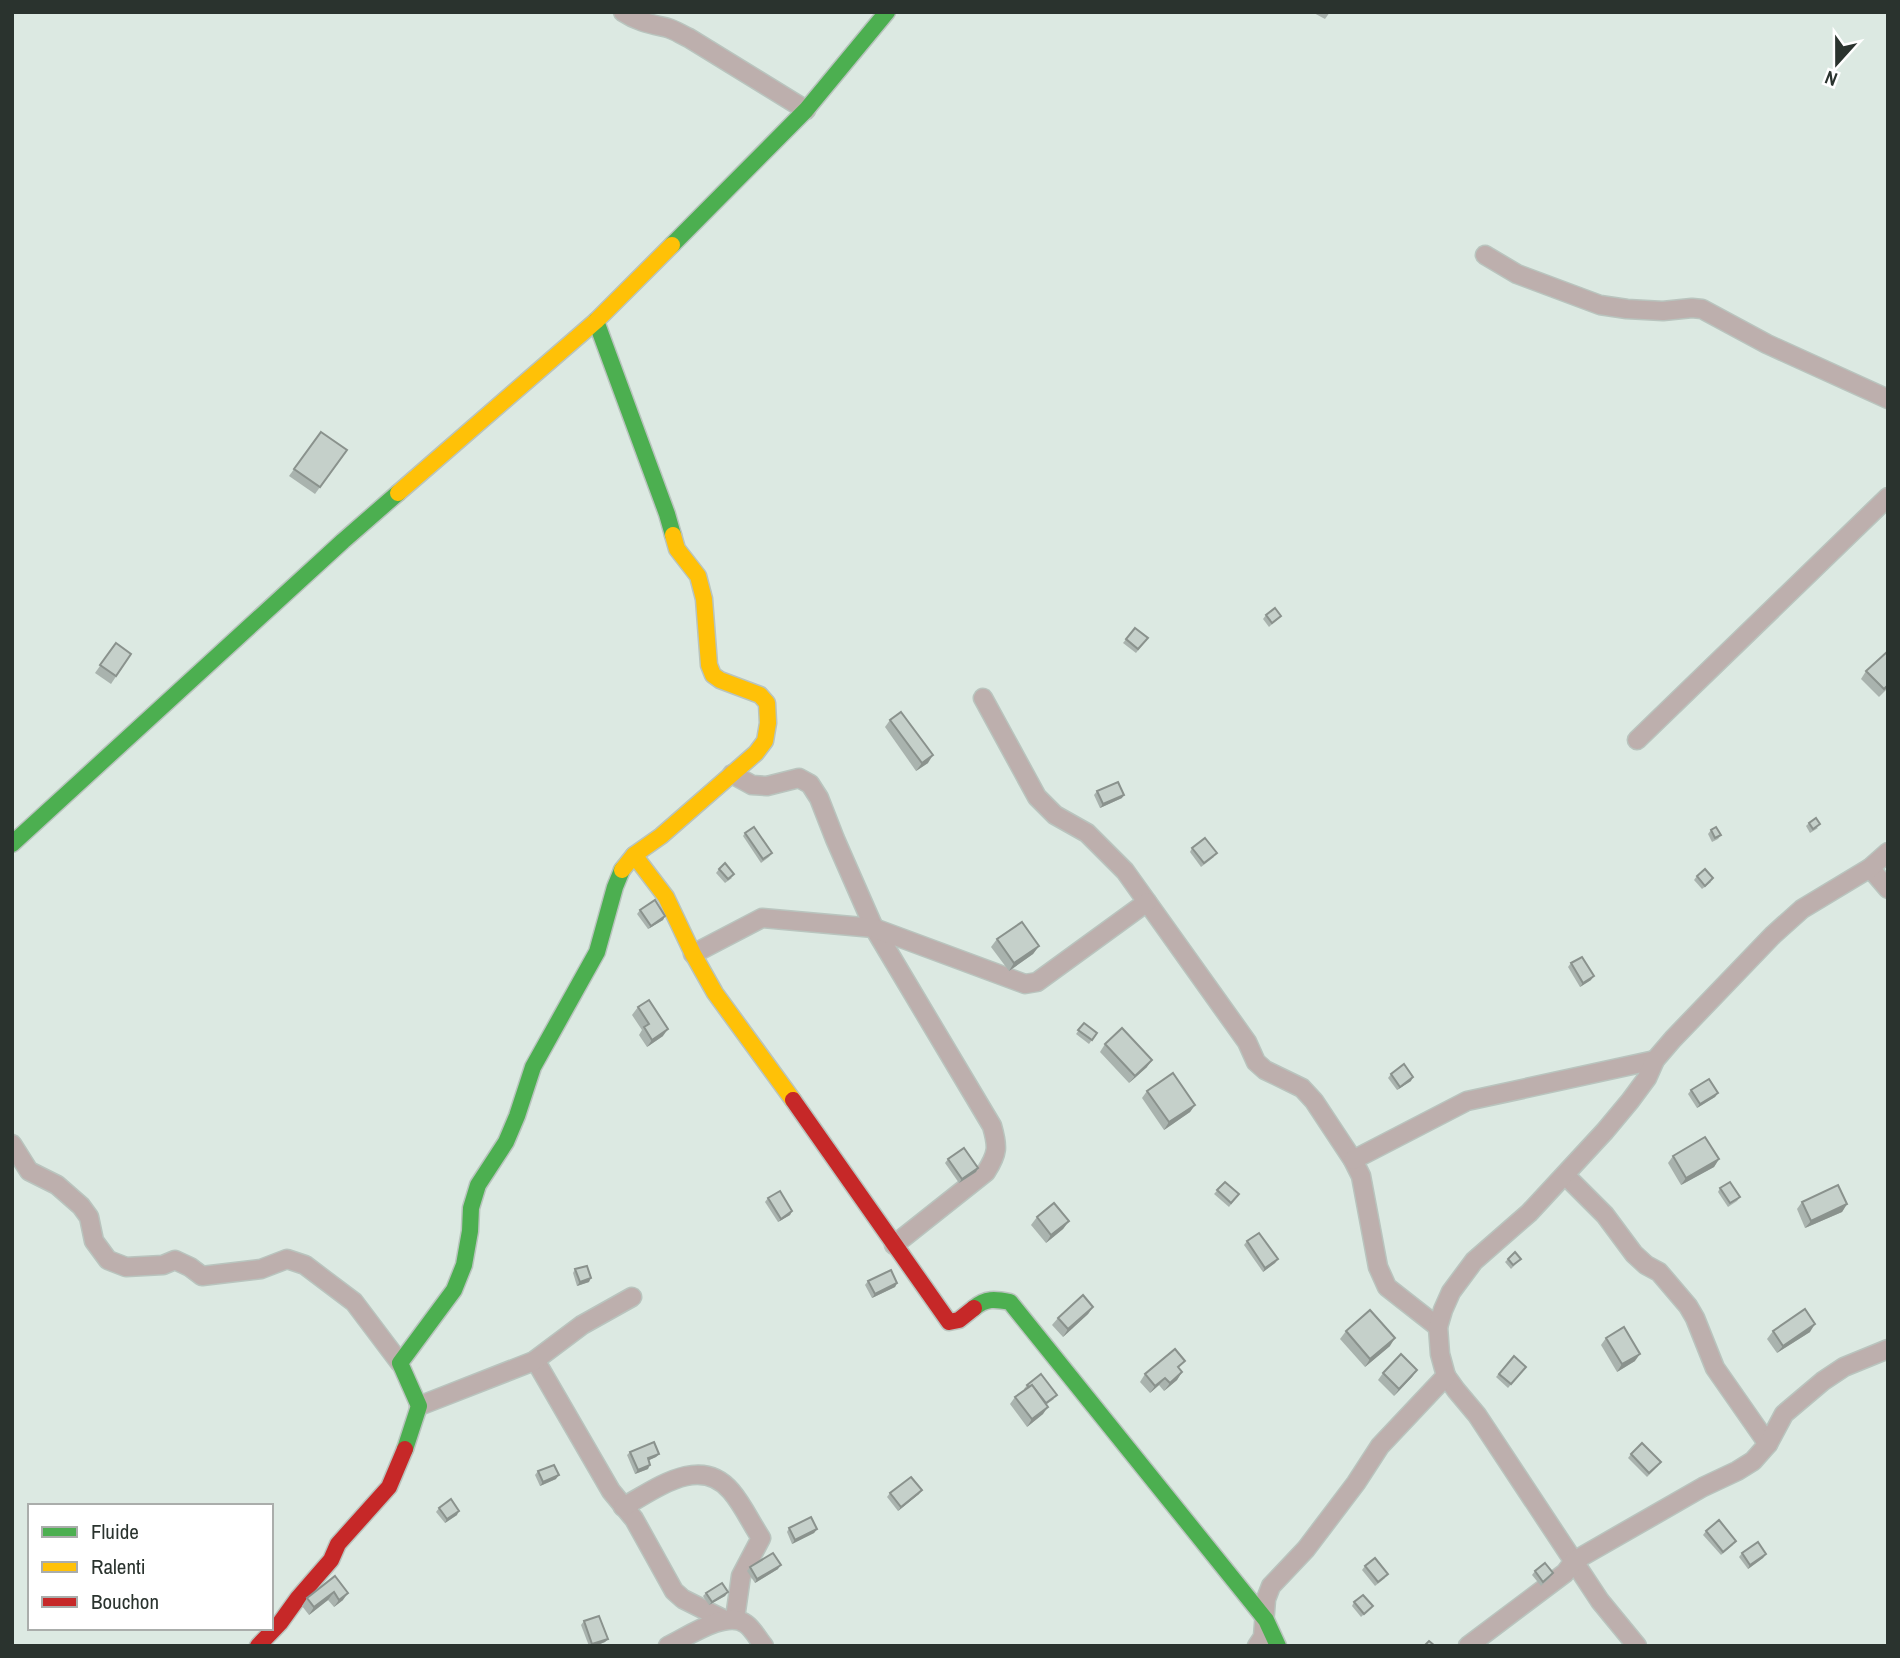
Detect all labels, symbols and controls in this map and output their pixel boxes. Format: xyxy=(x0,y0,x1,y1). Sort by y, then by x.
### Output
north arrow xyxy=(1802,28,1872,98)
text: N xyxy=(1821,65,1841,93)
legend xyxy=(28,1504,273,1630)
text: Fluide xyxy=(91,1517,139,1546)
text: Ralenti xyxy=(91,1552,146,1581)
text: Bouchon xyxy=(91,1587,159,1616)

